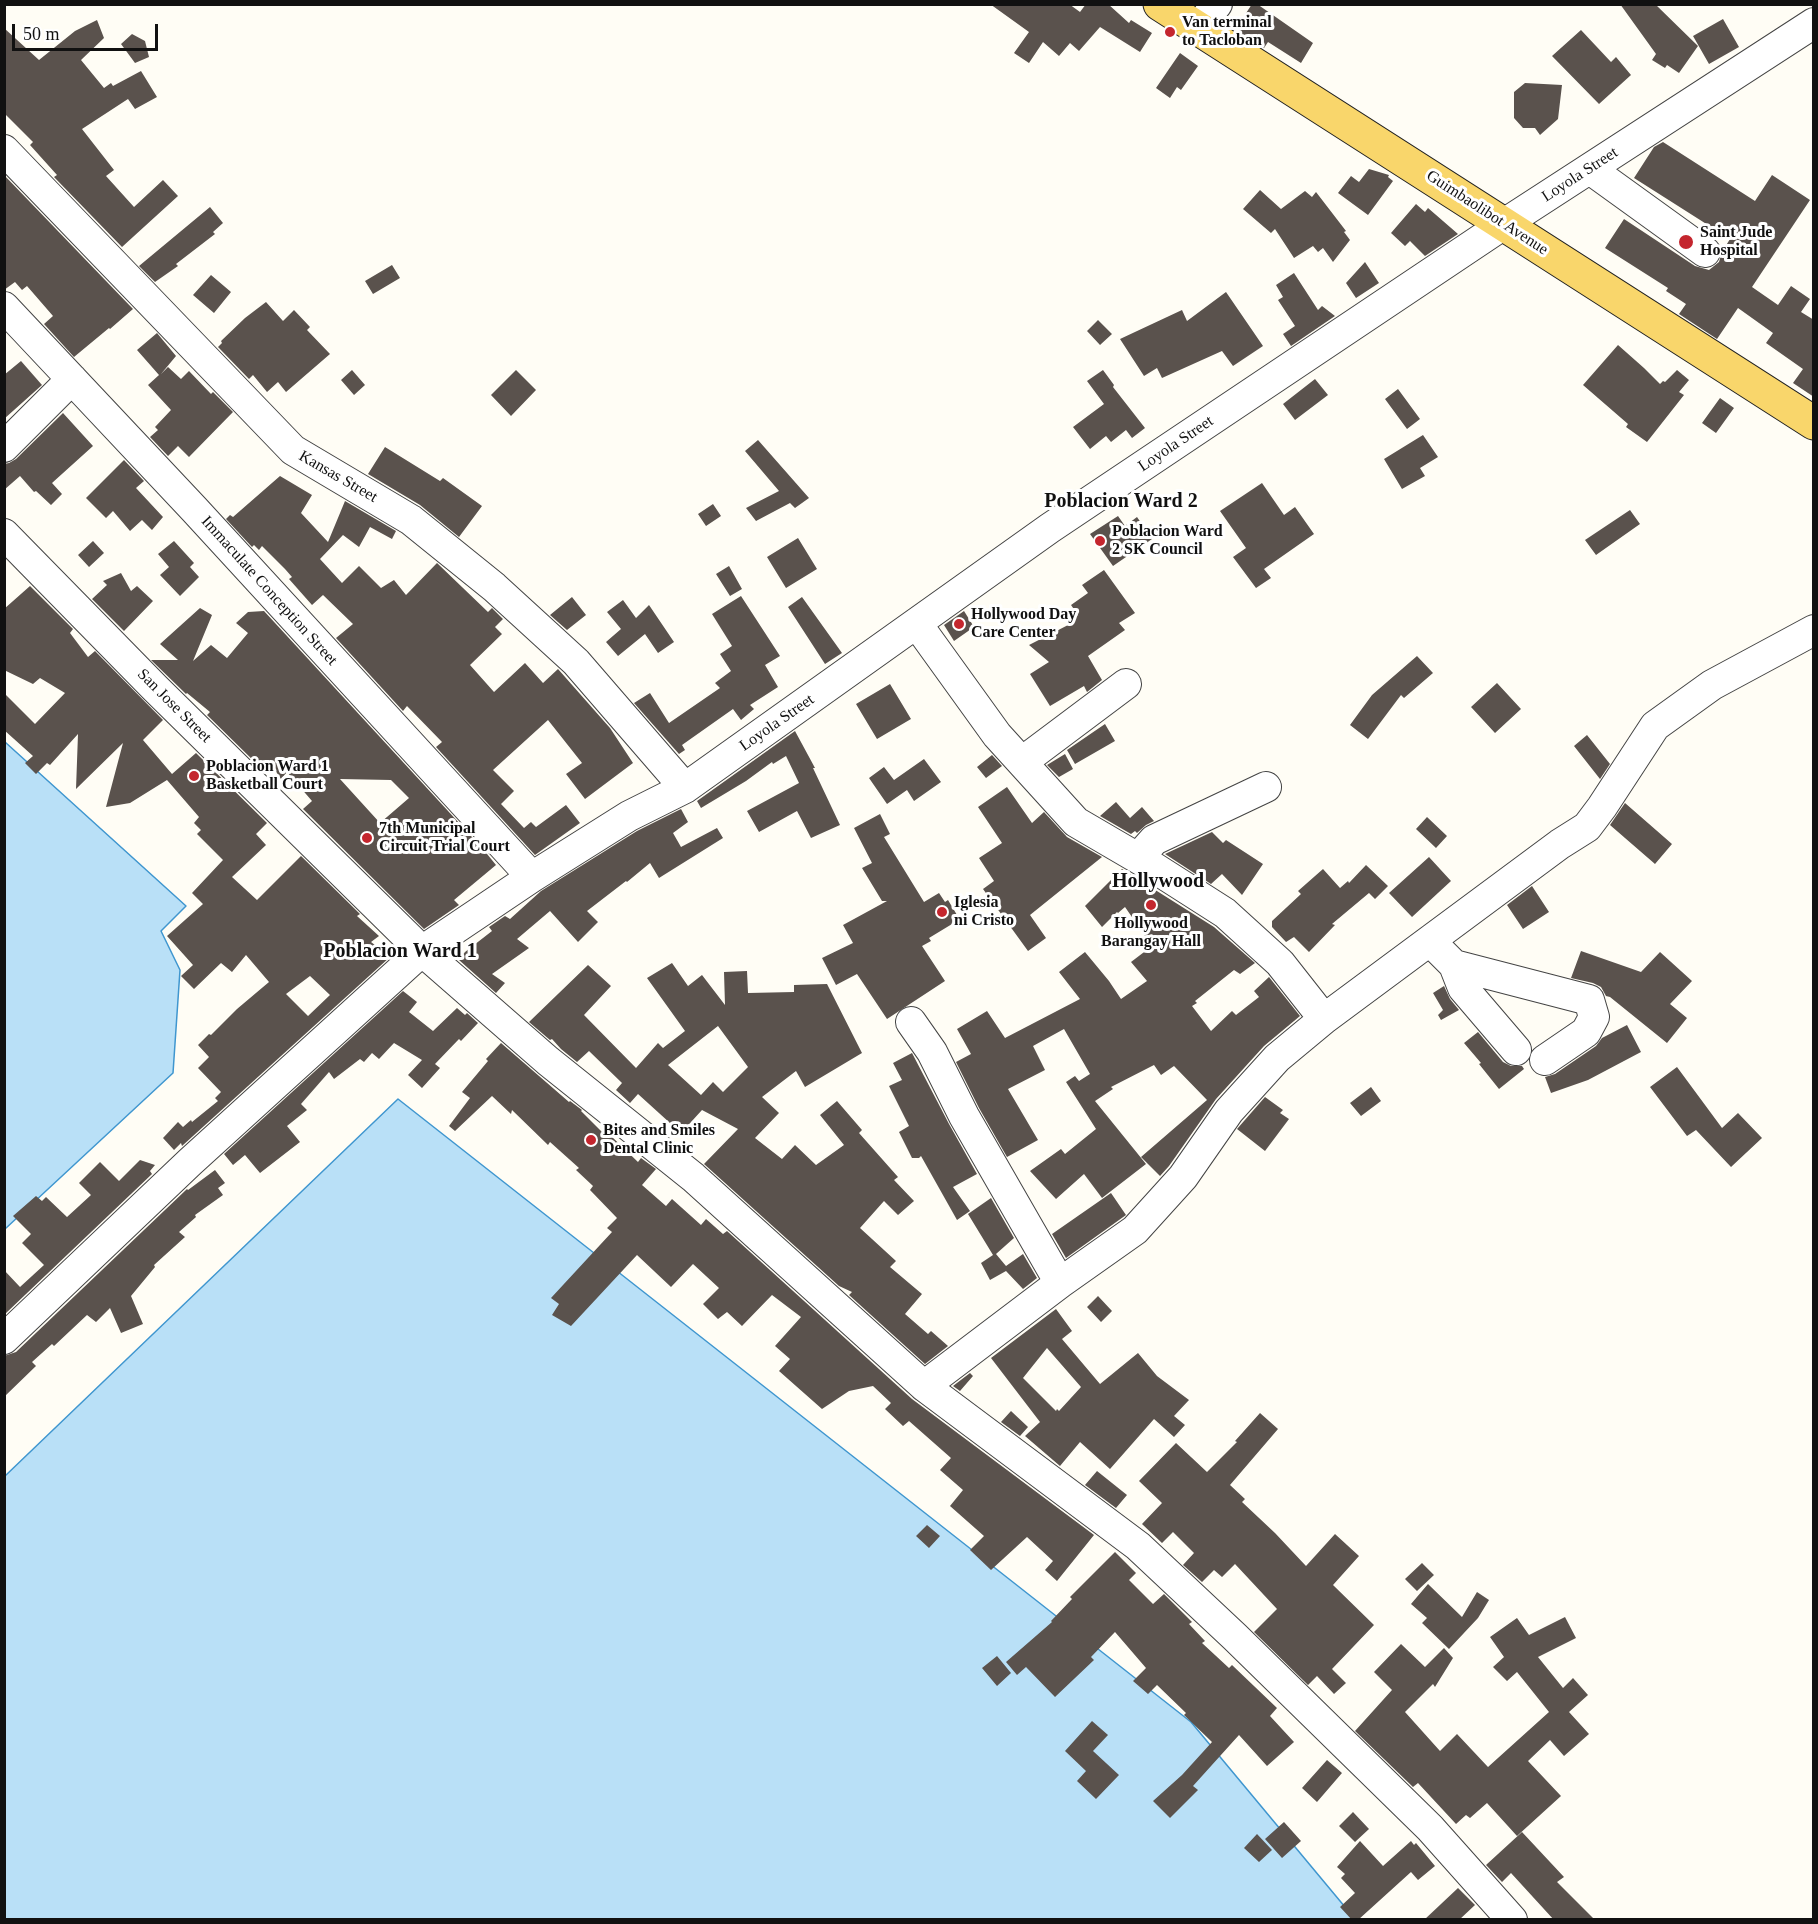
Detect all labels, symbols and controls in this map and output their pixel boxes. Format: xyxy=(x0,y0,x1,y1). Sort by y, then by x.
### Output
scale bar xyxy=(15,12,160,50)
place label: Van terminal to Tacloban xyxy=(1182,13,1272,51)
text: 50 m xyxy=(23,24,60,44)
marker: Van terminal to Tacloban xyxy=(1163,25,1177,39)
street label: Loyola Street xyxy=(1538,143,1622,207)
street label: Guimbaolibot Avenue xyxy=(1422,166,1552,260)
place label: Saint Jude Hospital xyxy=(1700,223,1772,261)
marker: Saint Jude Hospital xyxy=(1677,233,1695,251)
street label: Loyola Street xyxy=(1135,412,1217,476)
street label: Kansas Street xyxy=(295,447,381,507)
district label: Poblacion Ward 2 xyxy=(1044,490,1198,514)
street label: Immaculate Conception Street xyxy=(197,512,341,670)
place label: Poblacion Ward 2 SK Council xyxy=(1112,522,1223,560)
marker: Poblacion Ward 2 SK Council xyxy=(1093,534,1107,548)
place label: Hollywood Day Care Center xyxy=(971,605,1076,643)
marker: Hollywood Day Care Center xyxy=(952,617,966,631)
street label: San Jose Street xyxy=(133,665,215,747)
street label: Loyola Street xyxy=(736,690,818,756)
place label: Poblacion Ward 1 Basketball Court xyxy=(206,757,329,795)
marker: Poblacion Ward 1 Basketball Court xyxy=(187,769,201,783)
place label: 7th Municipal Circuit Trial Court xyxy=(379,819,510,857)
marker: 7th Municipal Circuit Trial Court xyxy=(360,831,374,845)
district label: Hollywood xyxy=(1112,870,1204,894)
place label: Iglesia ni Cristo xyxy=(954,893,1014,931)
marker: Hollywood Barangay Hall xyxy=(1144,898,1158,912)
marker: Iglesia ni Cristo xyxy=(935,905,949,919)
place label: Hollywood Barangay Hall xyxy=(1101,914,1201,952)
district label: Poblacion Ward 1 xyxy=(323,940,477,964)
place label: Bites and Smiles Dental Clinic xyxy=(603,1121,715,1159)
marker: Bites and Smiles Dental Clinic xyxy=(584,1133,598,1147)

